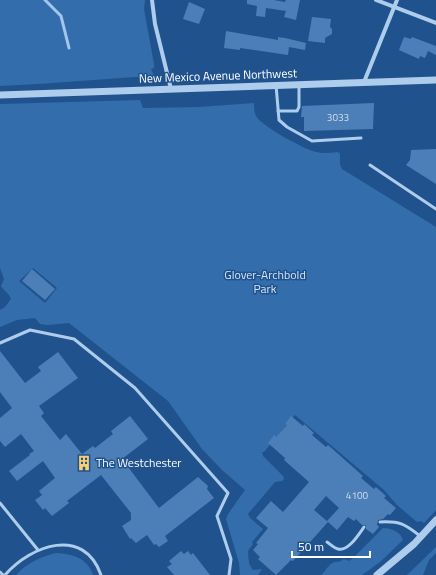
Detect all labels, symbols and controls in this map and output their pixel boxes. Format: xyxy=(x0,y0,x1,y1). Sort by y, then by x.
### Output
street label: New Mexico Avenue Northwest xyxy=(139,63,298,88)
house number: 3033 xyxy=(327,110,349,125)
park label: Glover-Archbold Park xyxy=(224,265,306,298)
place label: The Westchester xyxy=(96,453,181,472)
building icon: The Westchester xyxy=(75,454,93,472)
house number: 4100 xyxy=(346,488,369,503)
scale bar xyxy=(292,533,370,559)
text: 50 m xyxy=(298,537,324,556)

